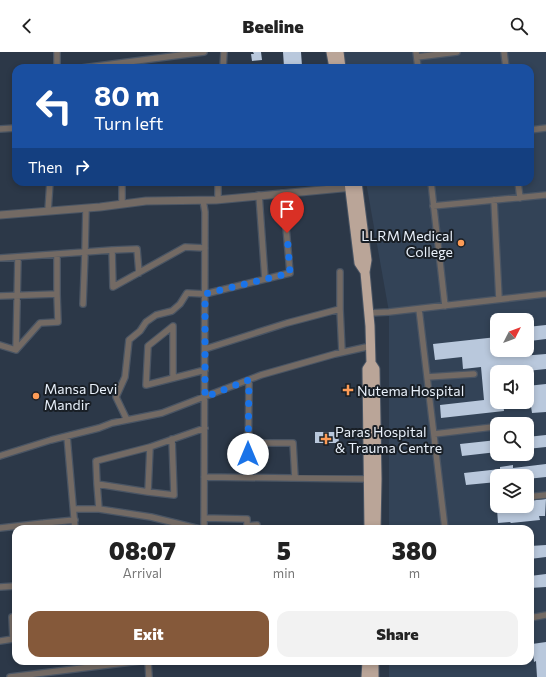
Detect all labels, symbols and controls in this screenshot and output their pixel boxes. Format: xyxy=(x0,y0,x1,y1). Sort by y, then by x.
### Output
icon: back xyxy=(16,15,38,37)
text: Beeline xyxy=(242,15,304,37)
icon: search xyxy=(508,15,530,37)
text: 80 m xyxy=(94,78,160,112)
icon: left xyxy=(28,80,80,132)
text: Turn left xyxy=(94,112,163,134)
icon: right xyxy=(71,156,93,178)
text: Then xyxy=(28,158,63,176)
pin xyxy=(270,192,304,233)
icon: arrive xyxy=(276,198,298,220)
place label: LLRM Medical College xyxy=(361,227,453,260)
marker: LLRM Medical College xyxy=(456,238,466,248)
north arrow xyxy=(490,313,534,357)
map controls xyxy=(490,313,534,513)
button: sound xyxy=(490,365,534,409)
place label: Mansa Devi Mandir xyxy=(44,380,117,413)
place label: Nutema Hospital xyxy=(357,382,464,399)
marker: Nutema Hospital xyxy=(342,384,354,396)
marker: Mansa Devi Mandir xyxy=(31,391,41,401)
button: search xyxy=(490,417,534,461)
place label: Paras Hospital & Trauma Centre xyxy=(335,423,442,456)
position arrow xyxy=(227,433,269,475)
marker: Paras Hospital & Trauma Centre xyxy=(320,433,332,445)
button: layers xyxy=(490,469,534,513)
text: 08:07 xyxy=(109,536,176,565)
text: 5 xyxy=(277,536,291,565)
text: 380 xyxy=(392,536,437,565)
text: Arrival xyxy=(123,565,162,581)
text: min xyxy=(273,565,295,581)
text: m xyxy=(409,565,420,581)
button: Exit xyxy=(28,611,269,657)
button: Share xyxy=(277,611,518,657)

